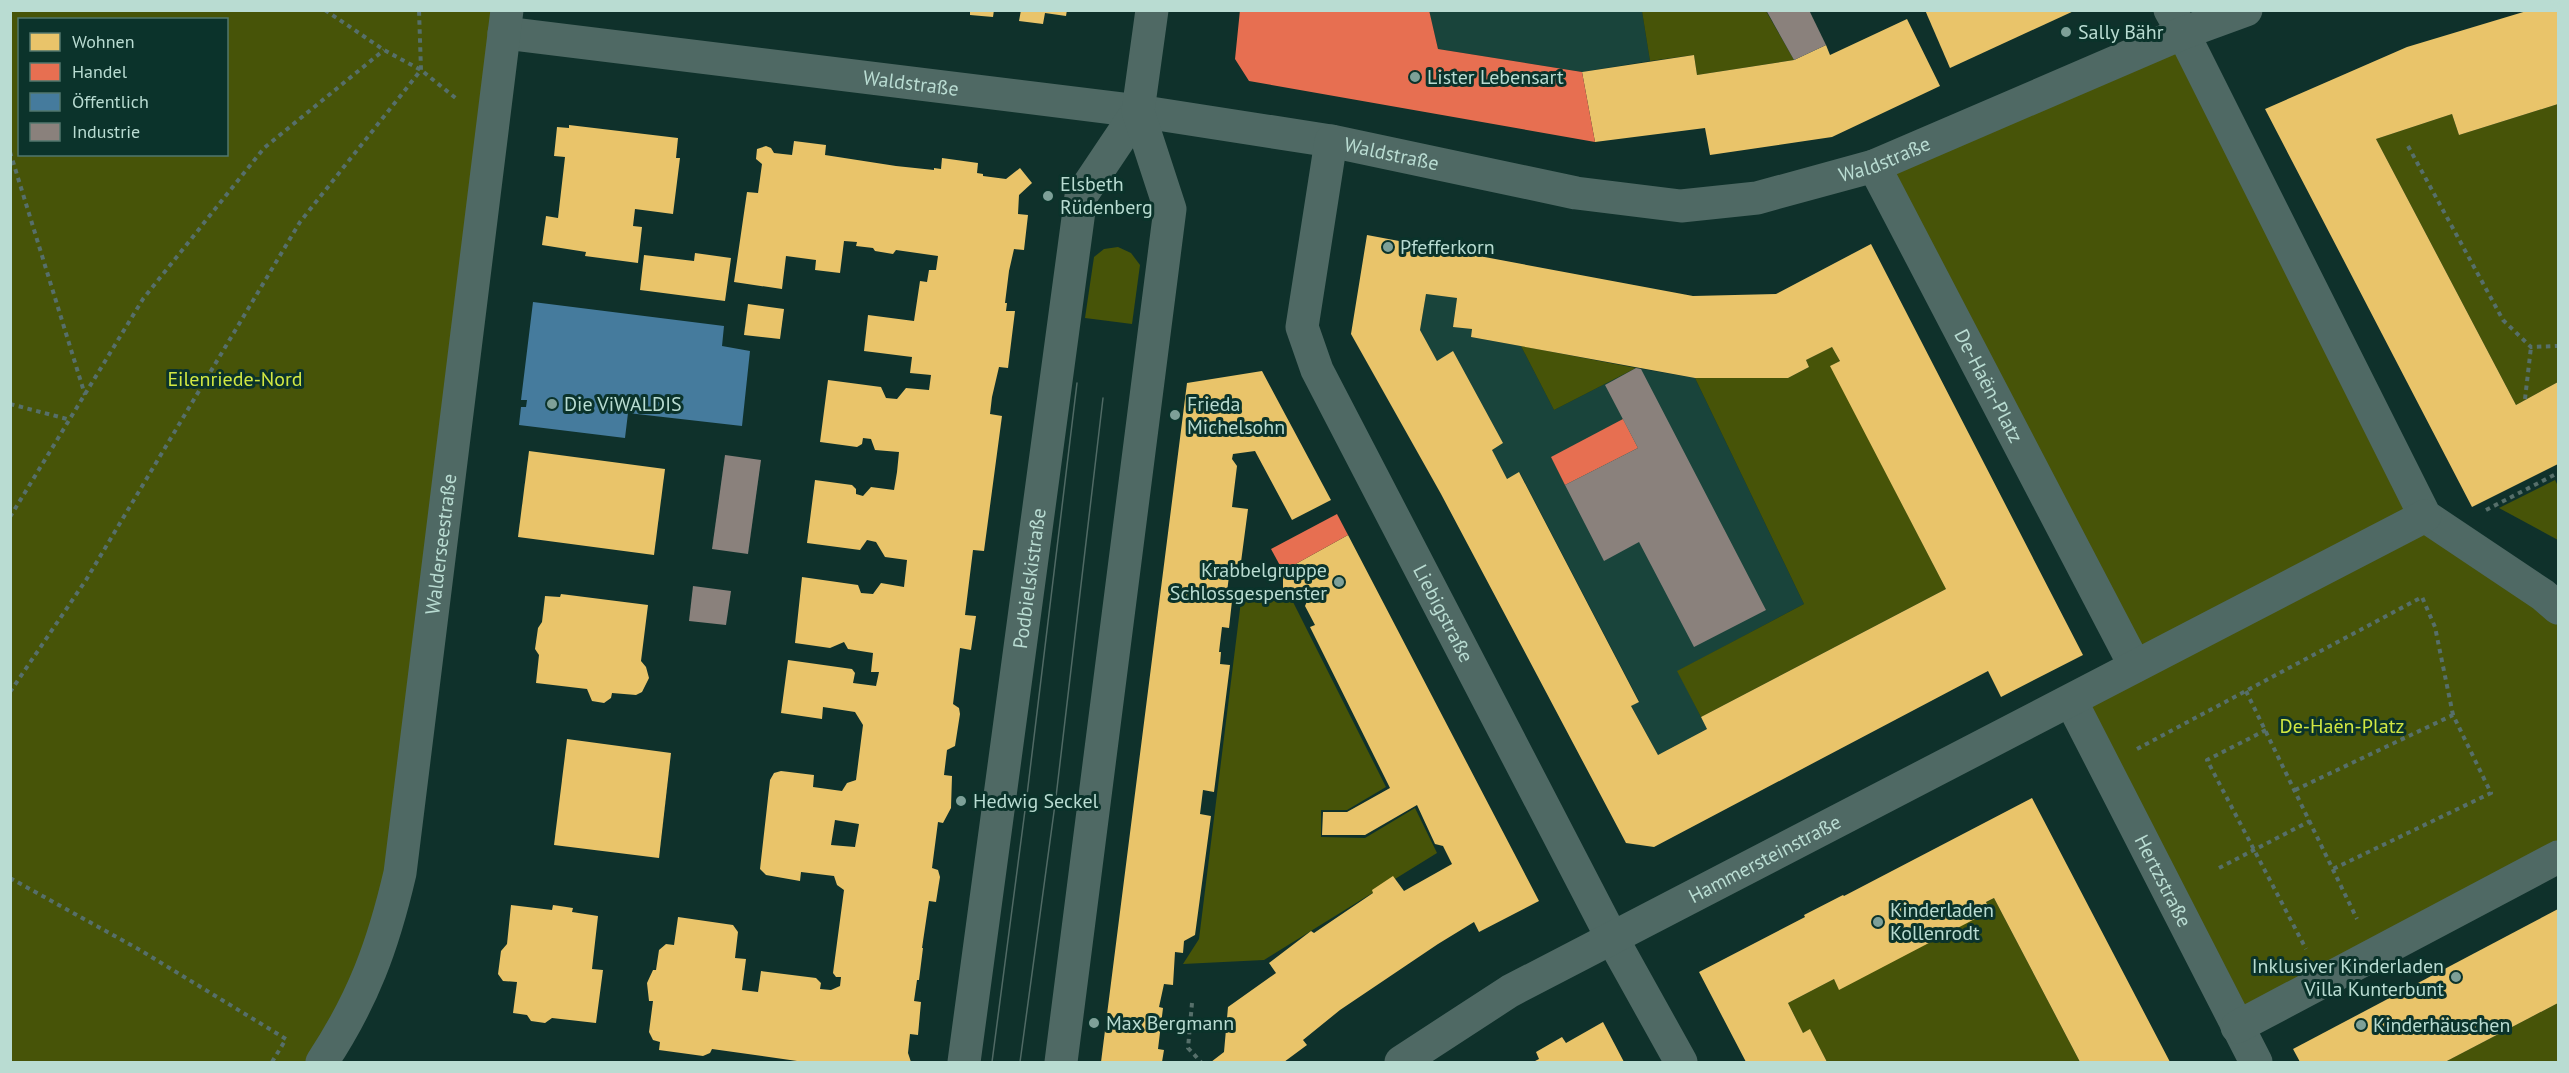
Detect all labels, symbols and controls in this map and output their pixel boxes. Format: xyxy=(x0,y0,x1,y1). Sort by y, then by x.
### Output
legend xyxy=(18,18,228,156)
place label: Sally Bähr xyxy=(2078,19,2164,45)
marker: Sally Bähr xyxy=(2059,25,2073,39)
text: Wohnen xyxy=(72,30,134,53)
text: Handel xyxy=(72,60,128,83)
street label: Waldstraße xyxy=(862,64,960,102)
place label: Lister Lebensart xyxy=(1427,64,1564,90)
marker: Lister Lebensart xyxy=(1408,70,1422,84)
text: Öffentlich xyxy=(72,90,149,113)
text: Industrie xyxy=(72,120,140,143)
street label: Waldstraße xyxy=(1836,130,1934,188)
street label: Waldstraße xyxy=(1342,131,1441,177)
place label: Elsbeth Rüdenberg xyxy=(1060,171,1153,220)
marker: Elsbeth Rüdenberg xyxy=(1041,189,1055,203)
place label: Pfefferkorn xyxy=(1400,234,1495,260)
marker: Pfefferkorn xyxy=(1381,240,1395,254)
street label: De-Haën-Platz xyxy=(1948,324,2029,447)
park label: Eilenriede-Nord xyxy=(167,366,303,392)
place label: Die ViWALDIS xyxy=(564,391,682,417)
place label: Frieda Michelsohn xyxy=(1187,391,1285,440)
marker: Die ViWALDIS xyxy=(545,397,559,411)
marker: Frieda Michelsohn xyxy=(1168,408,1182,422)
street label: Walderseestraße xyxy=(419,472,462,616)
street label: Podbielskistraße xyxy=(1007,507,1052,650)
place label: Krabbelgruppe Schlossgespenster xyxy=(1170,557,1327,606)
street label: Liebigstraße xyxy=(1407,560,1480,667)
marker: Krabbelgruppe Schlossgespenster xyxy=(1332,575,1346,589)
park label: De-Haën-Platz xyxy=(2280,713,2404,739)
place label: Hedwig Seckel xyxy=(973,788,1099,814)
marker: Hedwig Seckel xyxy=(954,794,968,808)
street label: Hammersteinstraße xyxy=(1684,808,1845,909)
street label: Hertzstraße xyxy=(2129,830,2198,932)
place label: Kinderladen Kollenrodt xyxy=(1890,897,1994,946)
marker: Kinderladen Kollenrodt xyxy=(1871,915,1885,929)
place label: Inklusiver Kinderladen Villa Kunterbunt xyxy=(2252,953,2444,1002)
marker: Inklusiver Kinderladen Villa Kunterbunt xyxy=(2449,970,2463,984)
place label: Max Bergmann xyxy=(1106,1010,1234,1036)
place label: Kinderhäuschen xyxy=(2373,1012,2510,1038)
marker: Max Bergmann xyxy=(1087,1016,1101,1030)
marker: Kinderhäuschen xyxy=(2354,1018,2368,1032)

